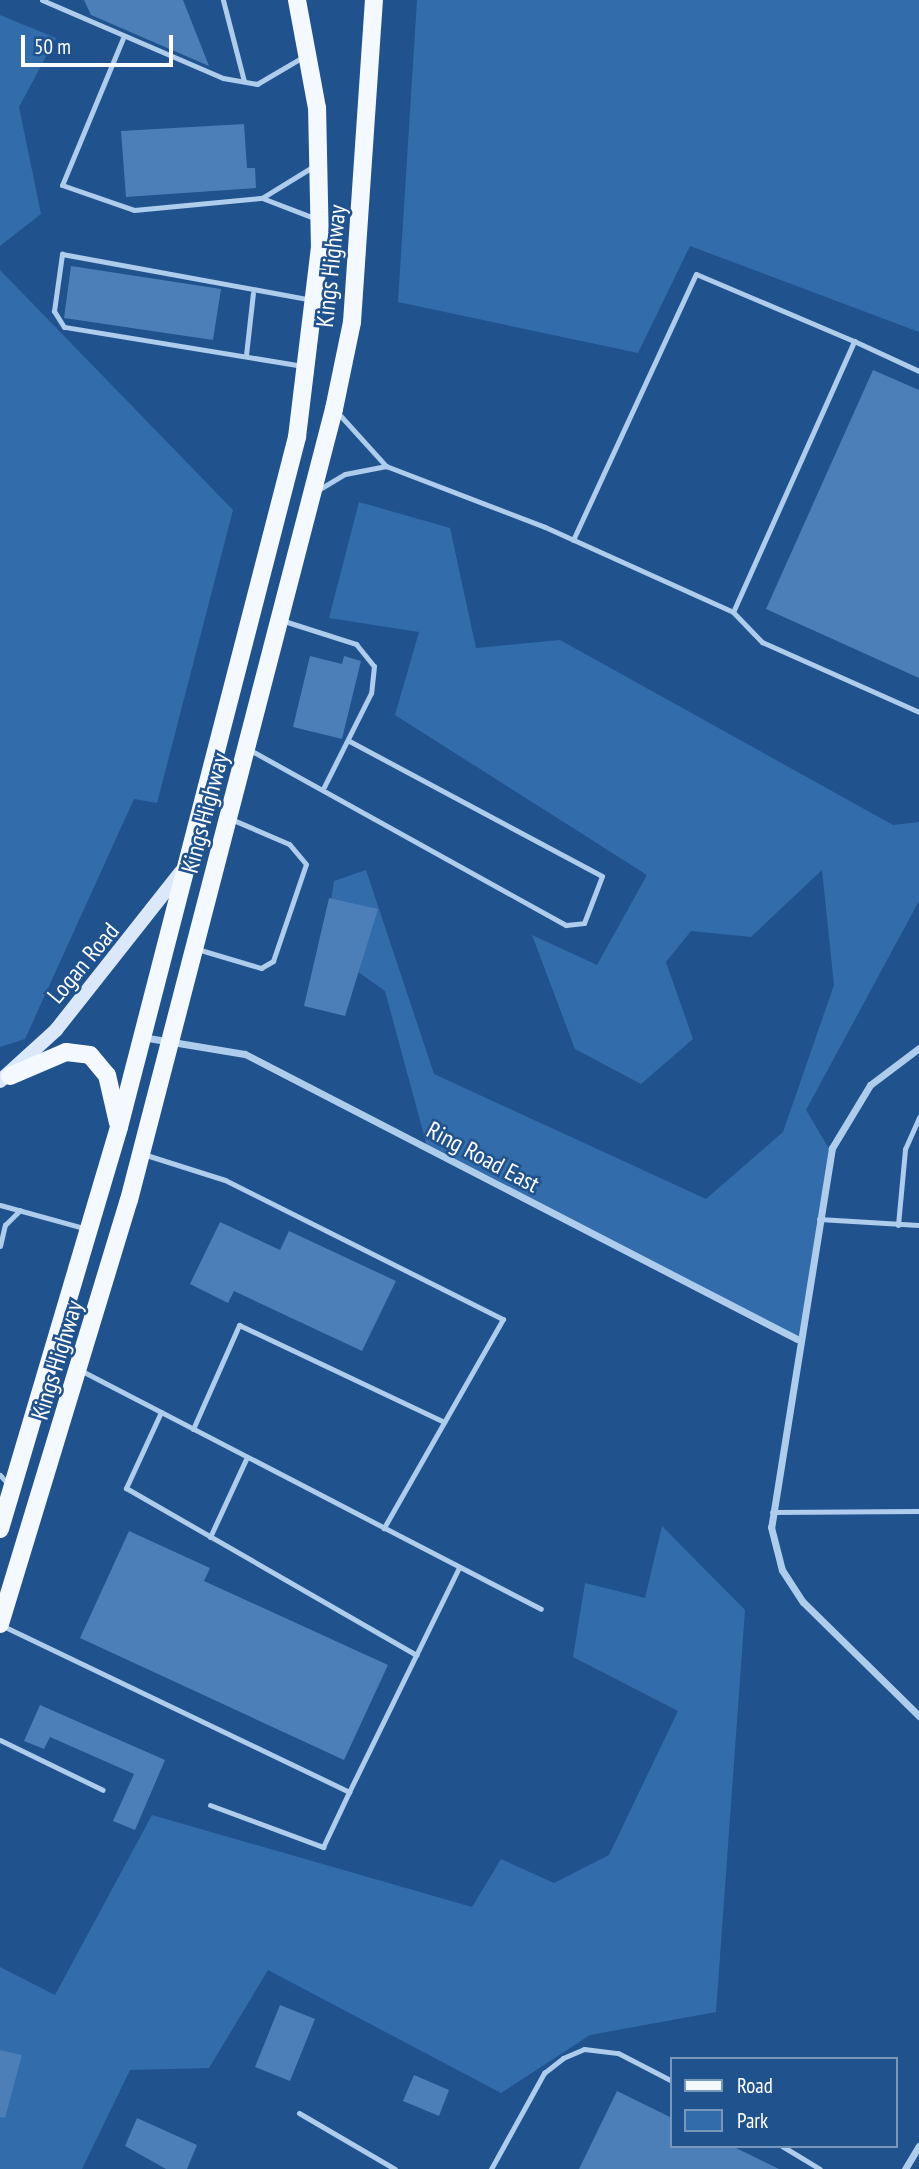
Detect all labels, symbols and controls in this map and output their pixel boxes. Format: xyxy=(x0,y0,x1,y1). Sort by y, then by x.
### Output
scale bar xyxy=(24,21,177,65)
text: 50 m xyxy=(34,33,71,60)
street label: Kings Highway xyxy=(310,203,352,329)
street label: Kings Highway xyxy=(175,750,235,876)
street label: Logan Road xyxy=(41,917,125,1009)
street label: Ring Road East xyxy=(422,1115,544,1199)
street label: Kings Highway xyxy=(25,1297,89,1423)
legend xyxy=(670,2057,898,2148)
text: Road xyxy=(737,2072,773,2099)
text: Park xyxy=(737,2107,768,2134)

